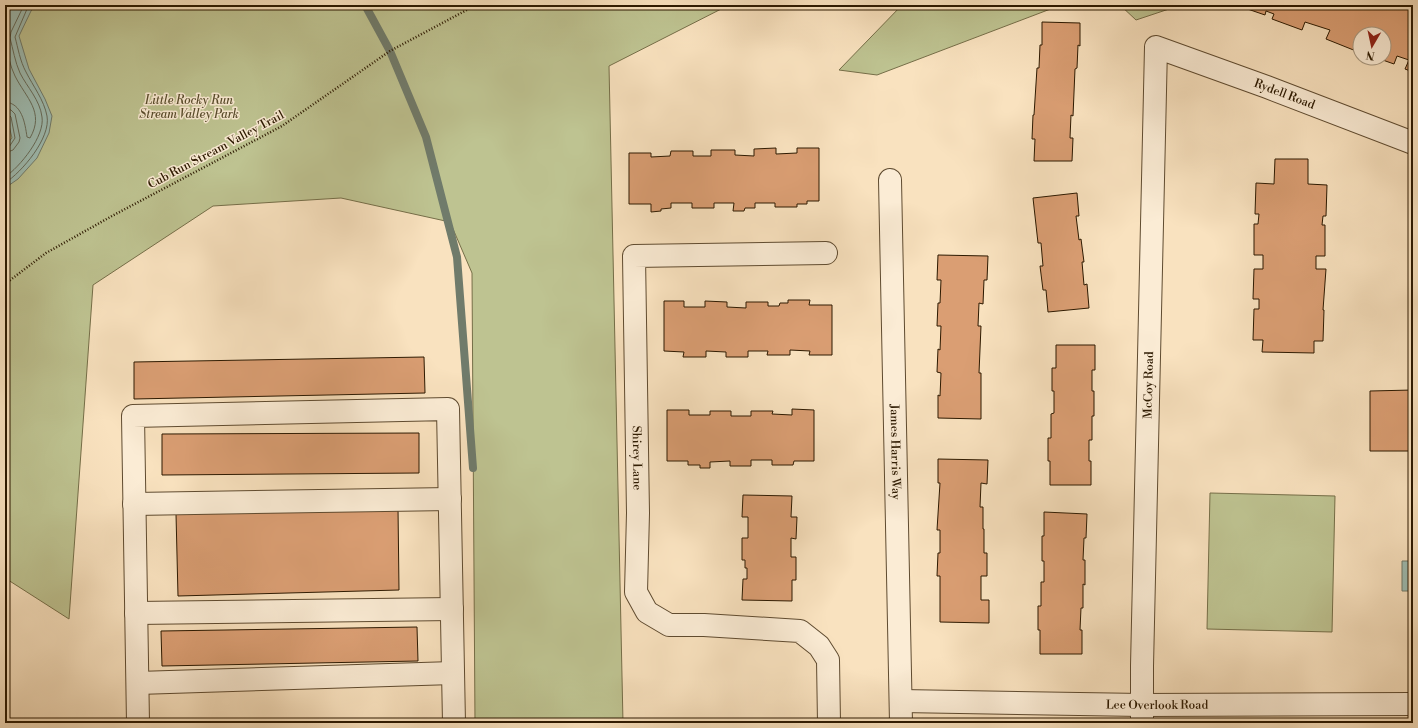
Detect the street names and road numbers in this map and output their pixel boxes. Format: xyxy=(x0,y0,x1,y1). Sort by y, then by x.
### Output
street label: Rydell Road xyxy=(1252,75,1317,112)
street label: Cub Run Stream Valley Trail xyxy=(145,107,287,192)
street label: McCoy Road xyxy=(1140,351,1157,419)
street label: James Harris Way xyxy=(887,403,904,500)
street label: Shirey Lane xyxy=(629,425,645,490)
street label: Lee Overlook Road xyxy=(1106,697,1208,713)

